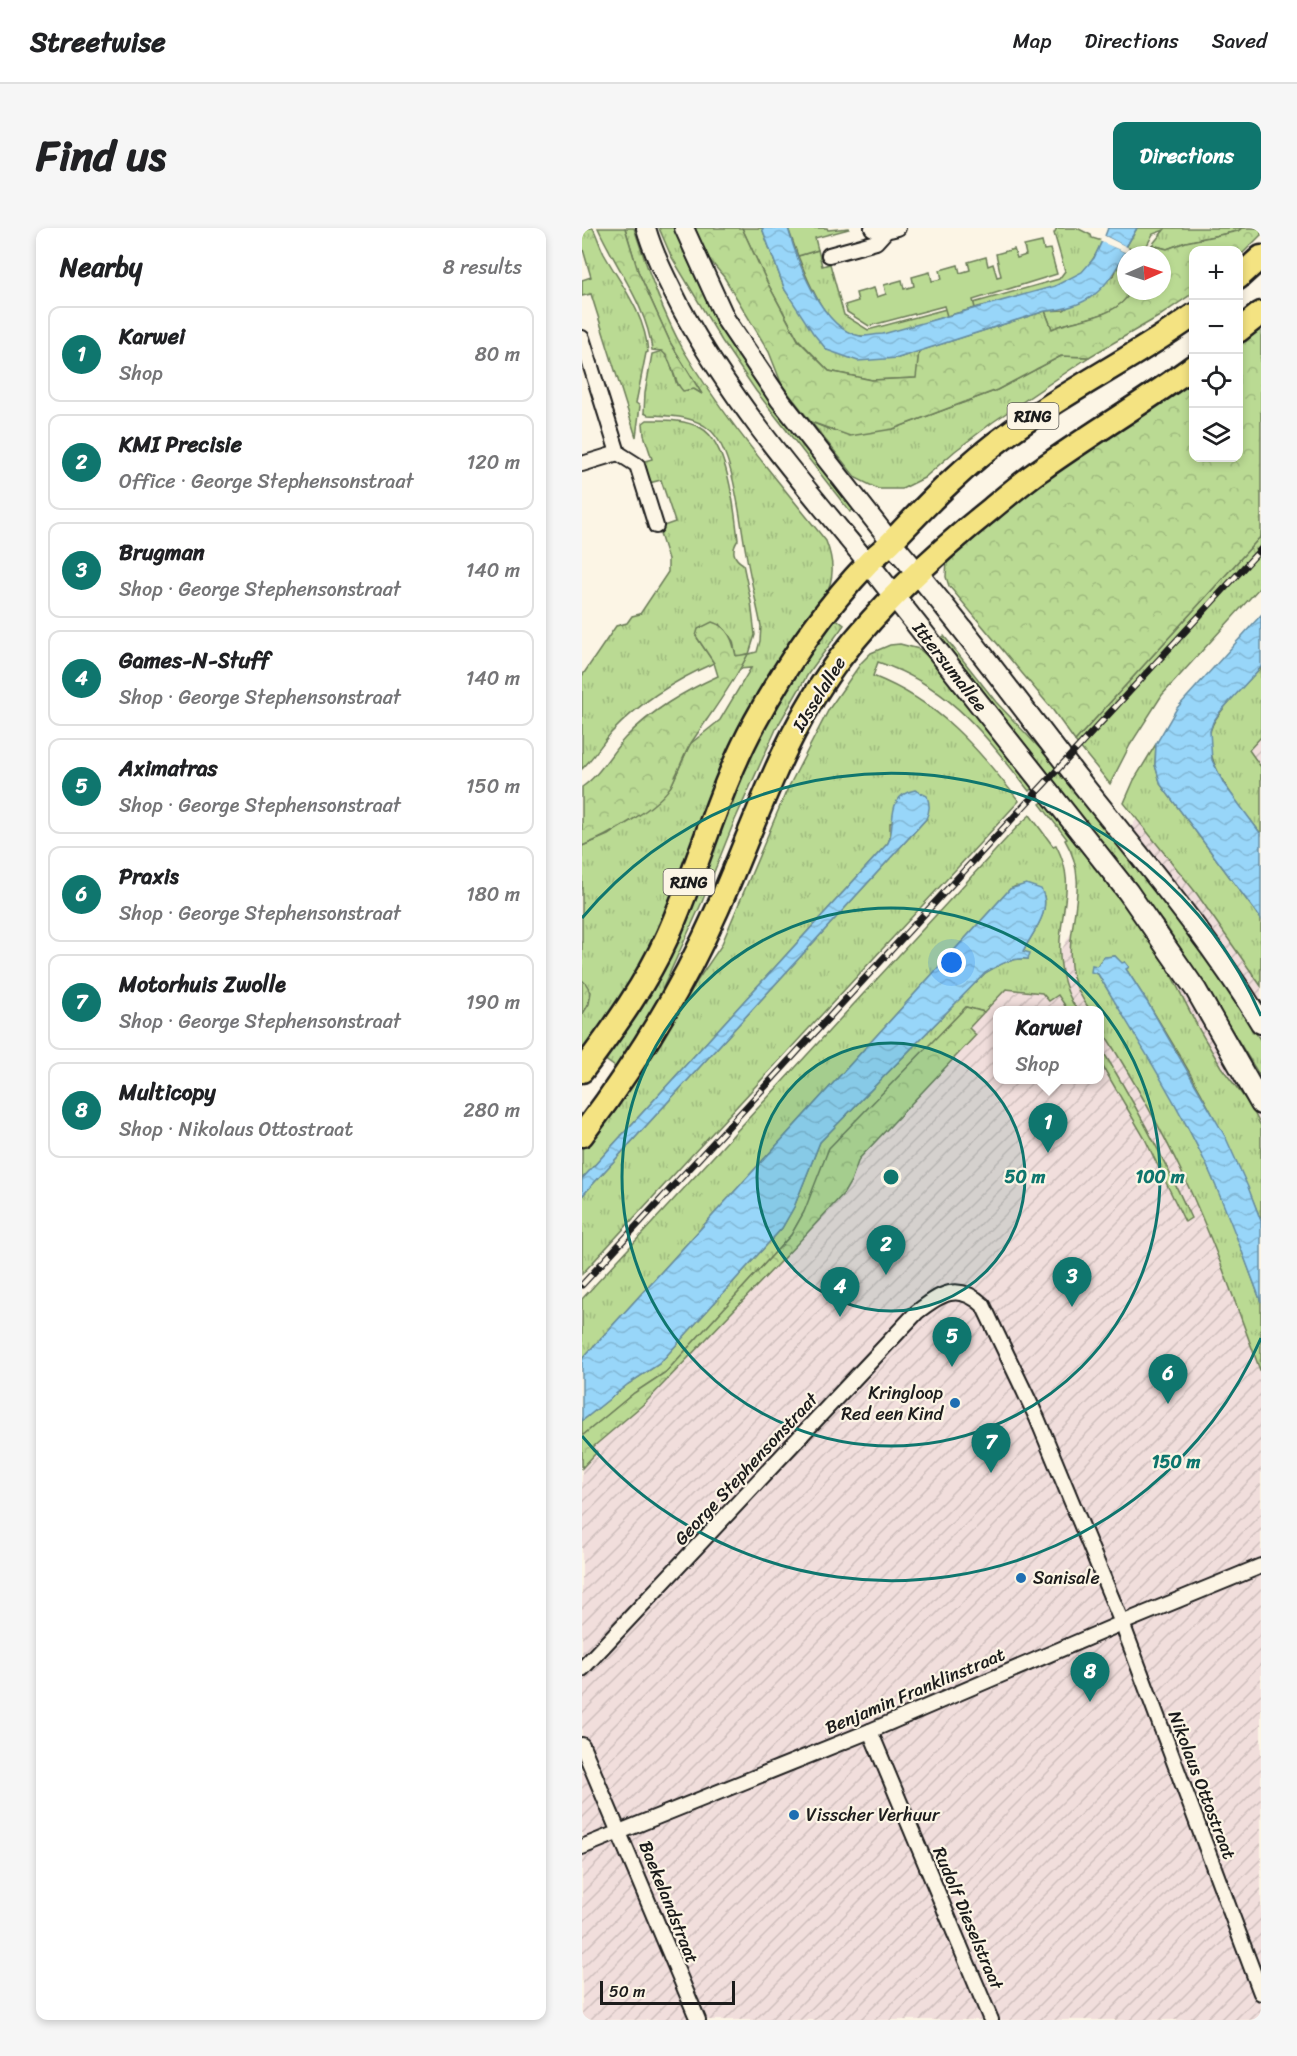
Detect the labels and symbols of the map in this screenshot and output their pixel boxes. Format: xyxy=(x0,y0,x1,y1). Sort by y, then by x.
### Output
north arrow xyxy=(1117,246,1171,300)
road number: RING xyxy=(1008,403,1058,429)
street label: Ittersumallee xyxy=(903,614,996,719)
street label: IJsselallee xyxy=(783,650,855,739)
road number: RING xyxy=(664,869,714,895)
your location xyxy=(937,948,966,977)
pin: 1 xyxy=(1028,1104,1068,1153)
text: 50 m xyxy=(1005,1161,1046,1193)
text: 100 m xyxy=(1136,1161,1185,1193)
centre of rings xyxy=(881,1167,901,1187)
pin: 2 xyxy=(866,1226,906,1275)
pin: 3 xyxy=(1052,1258,1092,1307)
pin: 4 xyxy=(820,1268,860,1317)
pin: 5 xyxy=(932,1318,971,1367)
pin: 6 xyxy=(1148,1354,1188,1404)
place label: Kringloop Red een Kind xyxy=(841,1377,945,1430)
street label: George Stephensonstraat xyxy=(666,1384,826,1553)
marker: Kringloop Red een Kind xyxy=(948,1396,962,1410)
pin: 7 xyxy=(972,1424,1010,1473)
text: 150 m xyxy=(1152,1446,1200,1478)
place label: Sanisale xyxy=(1033,1562,1100,1594)
marker: Sanisale xyxy=(1014,1571,1028,1585)
street label: Benjamin Franklinstraat xyxy=(820,1638,1010,1743)
pin: 8 xyxy=(1070,1652,1110,1702)
street label: Nikolaus Ottostraat xyxy=(1159,1706,1245,1864)
place label: Visscher Verhuur xyxy=(806,1799,941,1831)
marker: Visscher Verhuur xyxy=(787,1808,801,1822)
street label: Baekelandstraat xyxy=(630,1836,708,1968)
street label: Rudolf Dieselstraat xyxy=(923,1842,1013,1995)
scale bar xyxy=(600,1978,735,2006)

